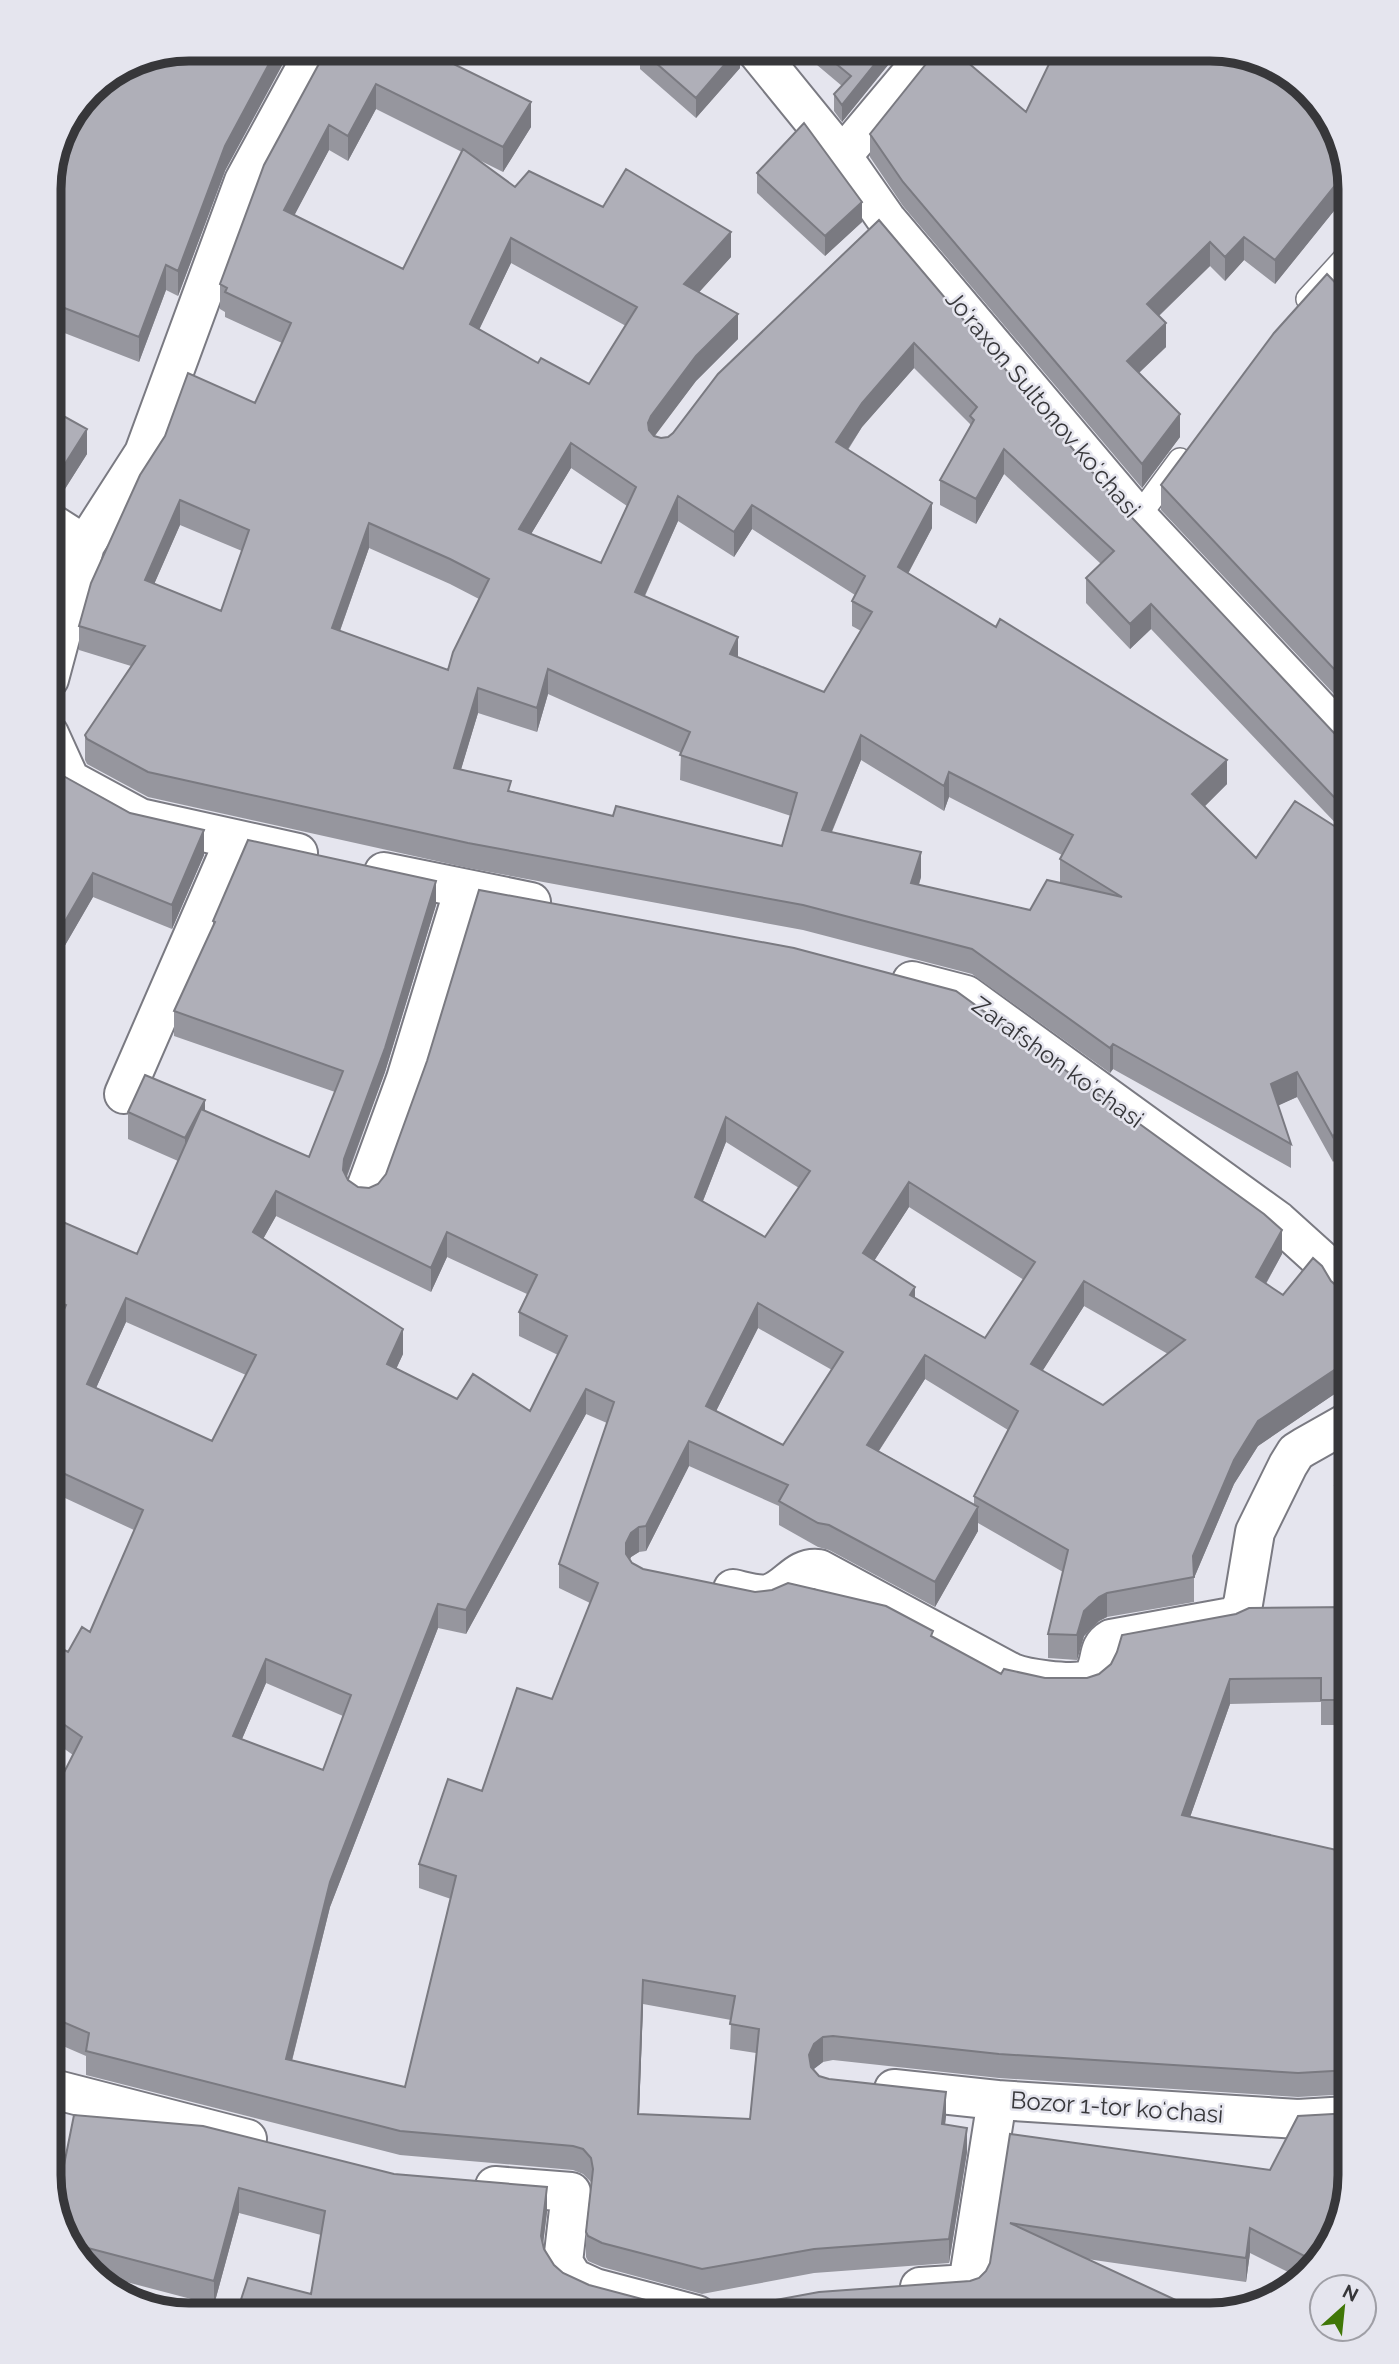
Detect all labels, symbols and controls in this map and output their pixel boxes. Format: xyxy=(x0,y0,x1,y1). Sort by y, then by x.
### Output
street label: Joʻraxon Sultonov koʻchasi xyxy=(940,285,1146,523)
street label: Zarafshon koʻchasi xyxy=(967,990,1149,1134)
street label: Bozor 1-tor koʻchasi xyxy=(1010,2085,1224,2129)
north arrow xyxy=(1308,2273,1378,2343)
text: N xyxy=(1339,2280,1362,2306)

